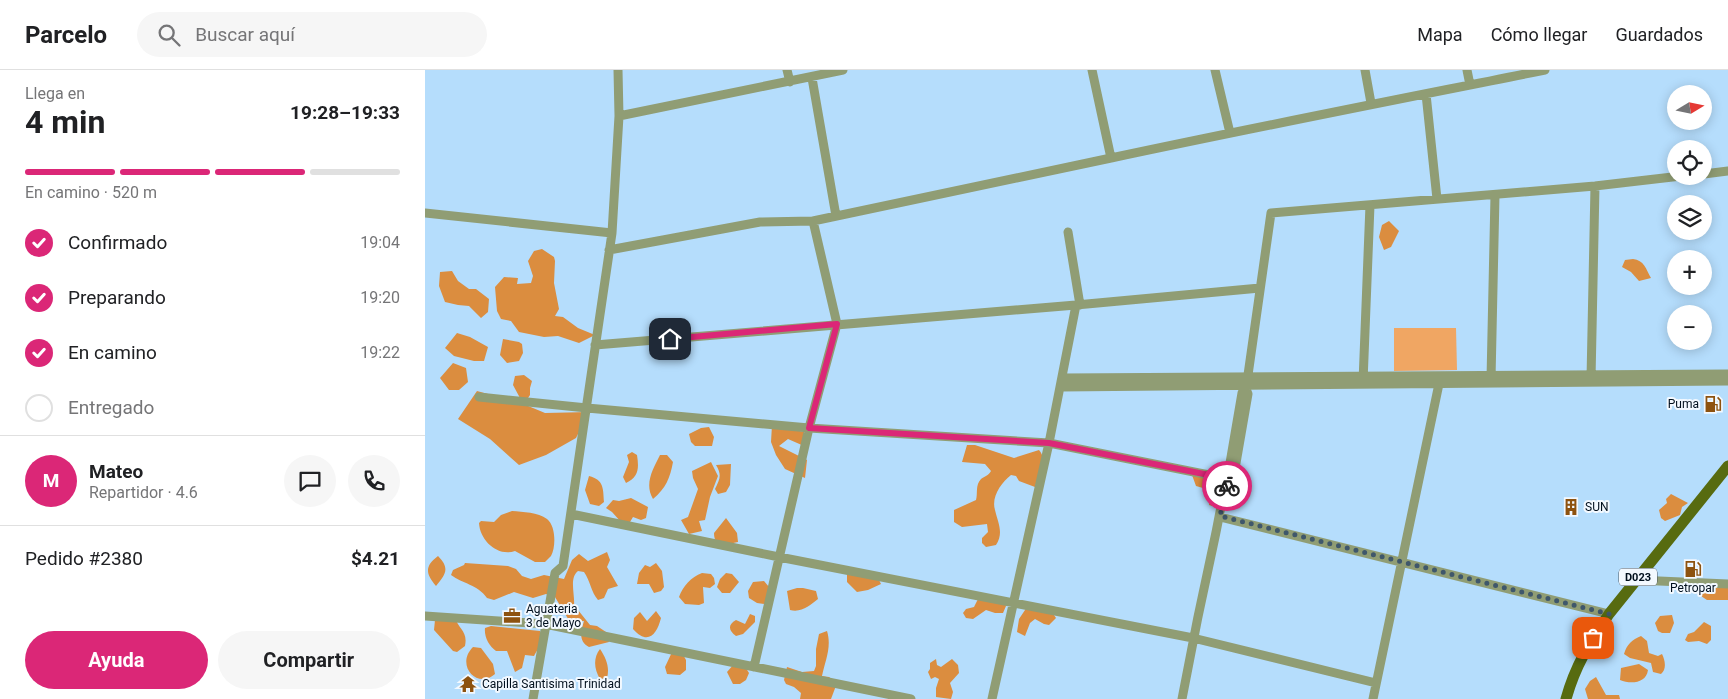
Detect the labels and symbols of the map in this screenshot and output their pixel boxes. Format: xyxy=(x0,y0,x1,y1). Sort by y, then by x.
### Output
north arrow xyxy=(1667,85,1713,130)
pin xyxy=(649,318,691,360)
fuel station icon: Puma xyxy=(1703,394,1723,414)
place label: Puma xyxy=(1668,397,1699,411)
courier xyxy=(1202,461,1252,511)
building icon: SUN xyxy=(1561,497,1581,517)
place label: SUN xyxy=(1585,500,1608,514)
fuel station icon: Petropar xyxy=(1683,559,1703,579)
road number: D023 xyxy=(1619,568,1657,586)
place label: Petropar xyxy=(1670,581,1716,595)
place label: Aguateria 3 de Mayo xyxy=(526,602,581,630)
office icon: Aguateria 3 de Mayo xyxy=(502,606,522,626)
pin xyxy=(1572,617,1614,659)
temple icon: Capilla Santisima Trinidad xyxy=(458,674,478,694)
place label: Capilla Santisima Trinidad xyxy=(482,677,621,691)

